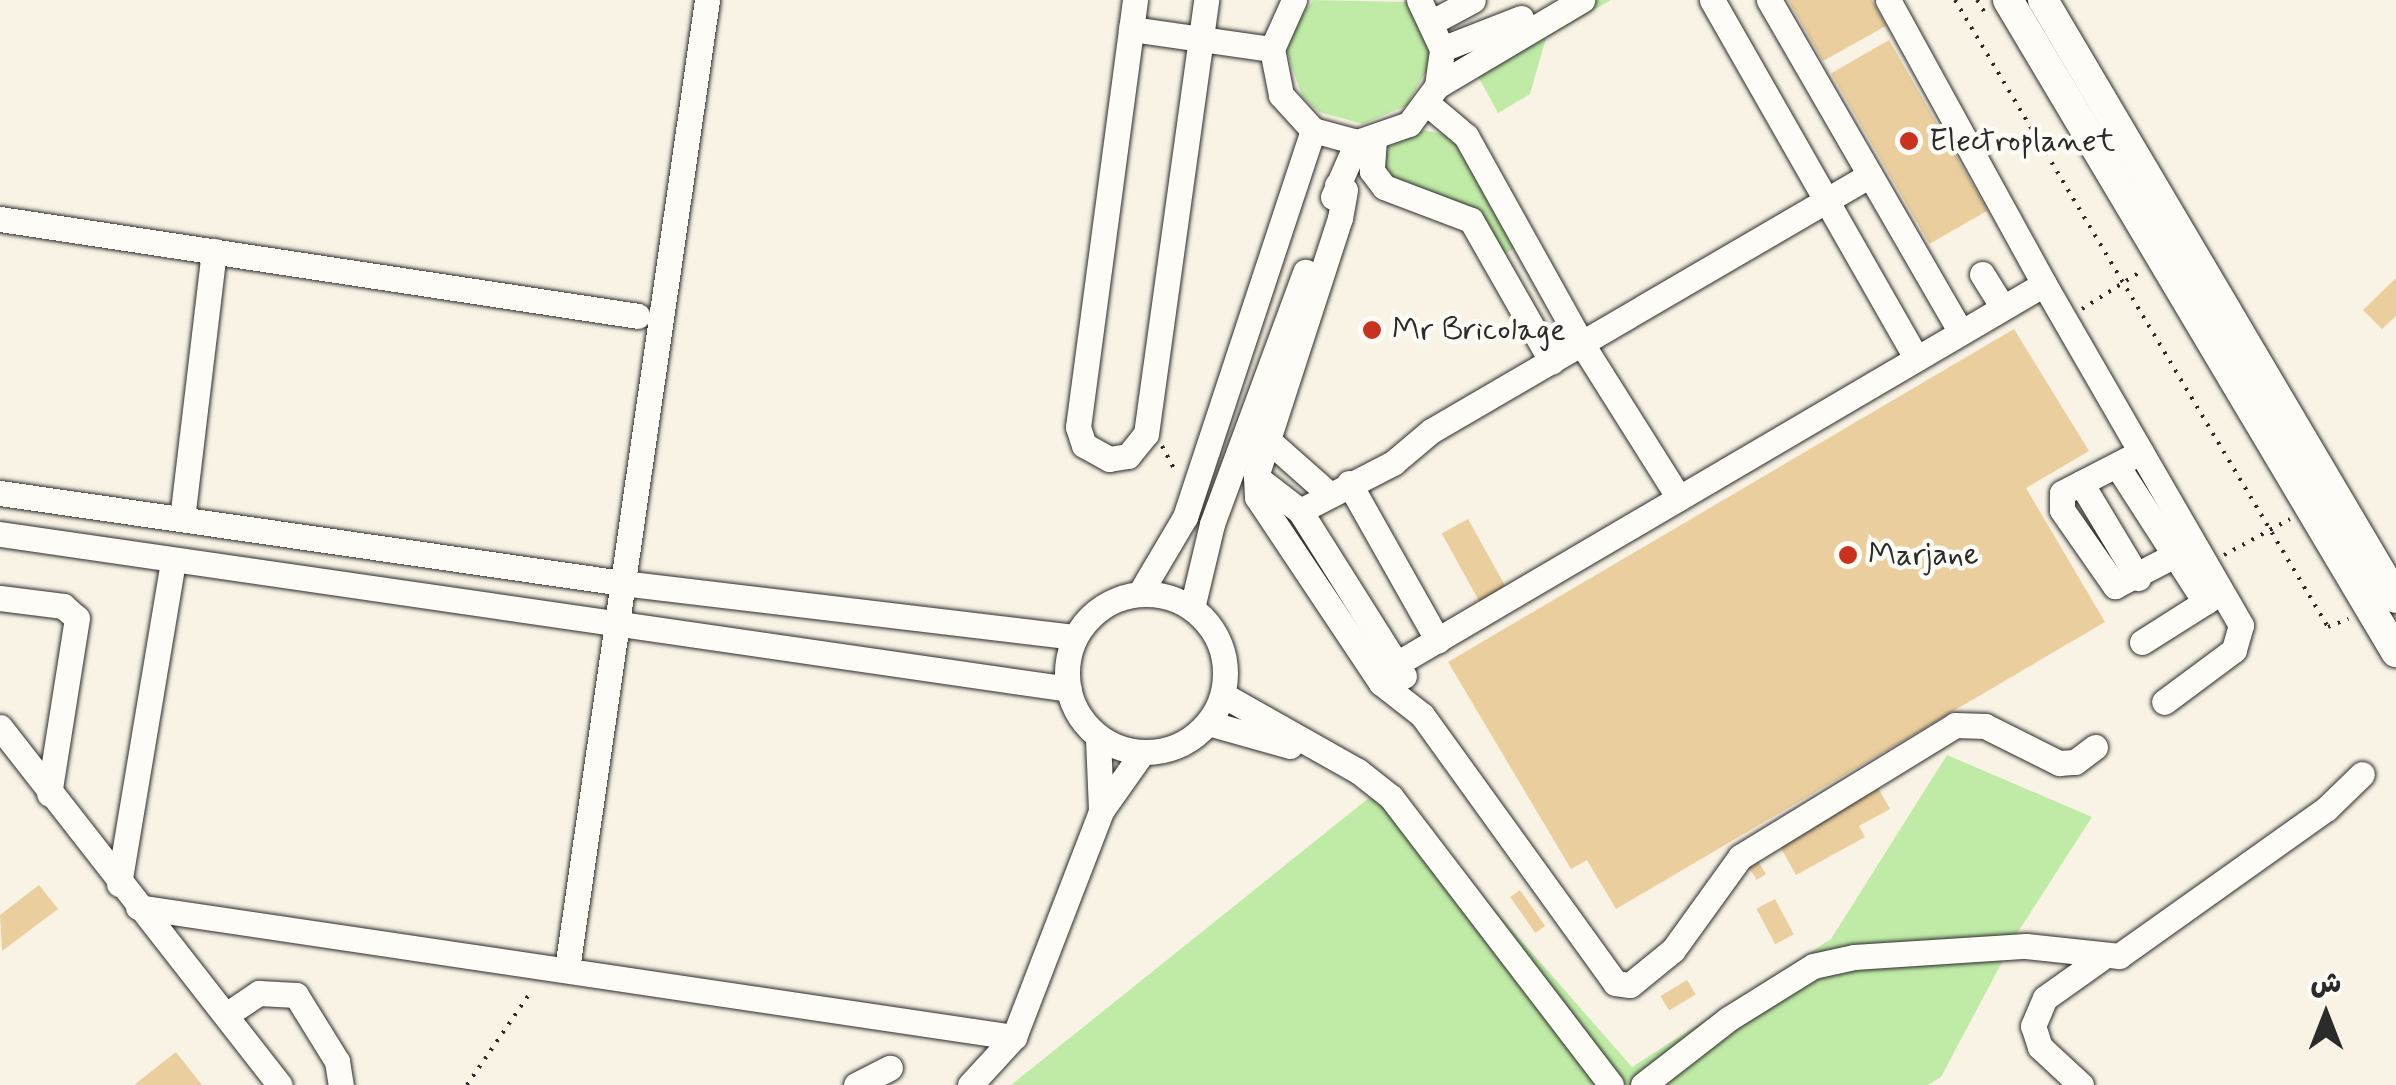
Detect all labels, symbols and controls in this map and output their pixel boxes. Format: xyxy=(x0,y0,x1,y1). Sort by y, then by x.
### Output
place label: Electroplanet xyxy=(1929,122,2115,160)
marker: Electroplanet xyxy=(1898,130,1920,152)
place label: Mr Bricolage xyxy=(1392,311,1566,349)
marker: Mr Bricolage xyxy=(1361,319,1383,341)
place label: Marjane xyxy=(1868,536,1979,574)
marker: Marjane xyxy=(1837,544,1859,566)
north arrow xyxy=(2276,965,2376,1065)
text: ش xyxy=(2311,966,2341,1003)

